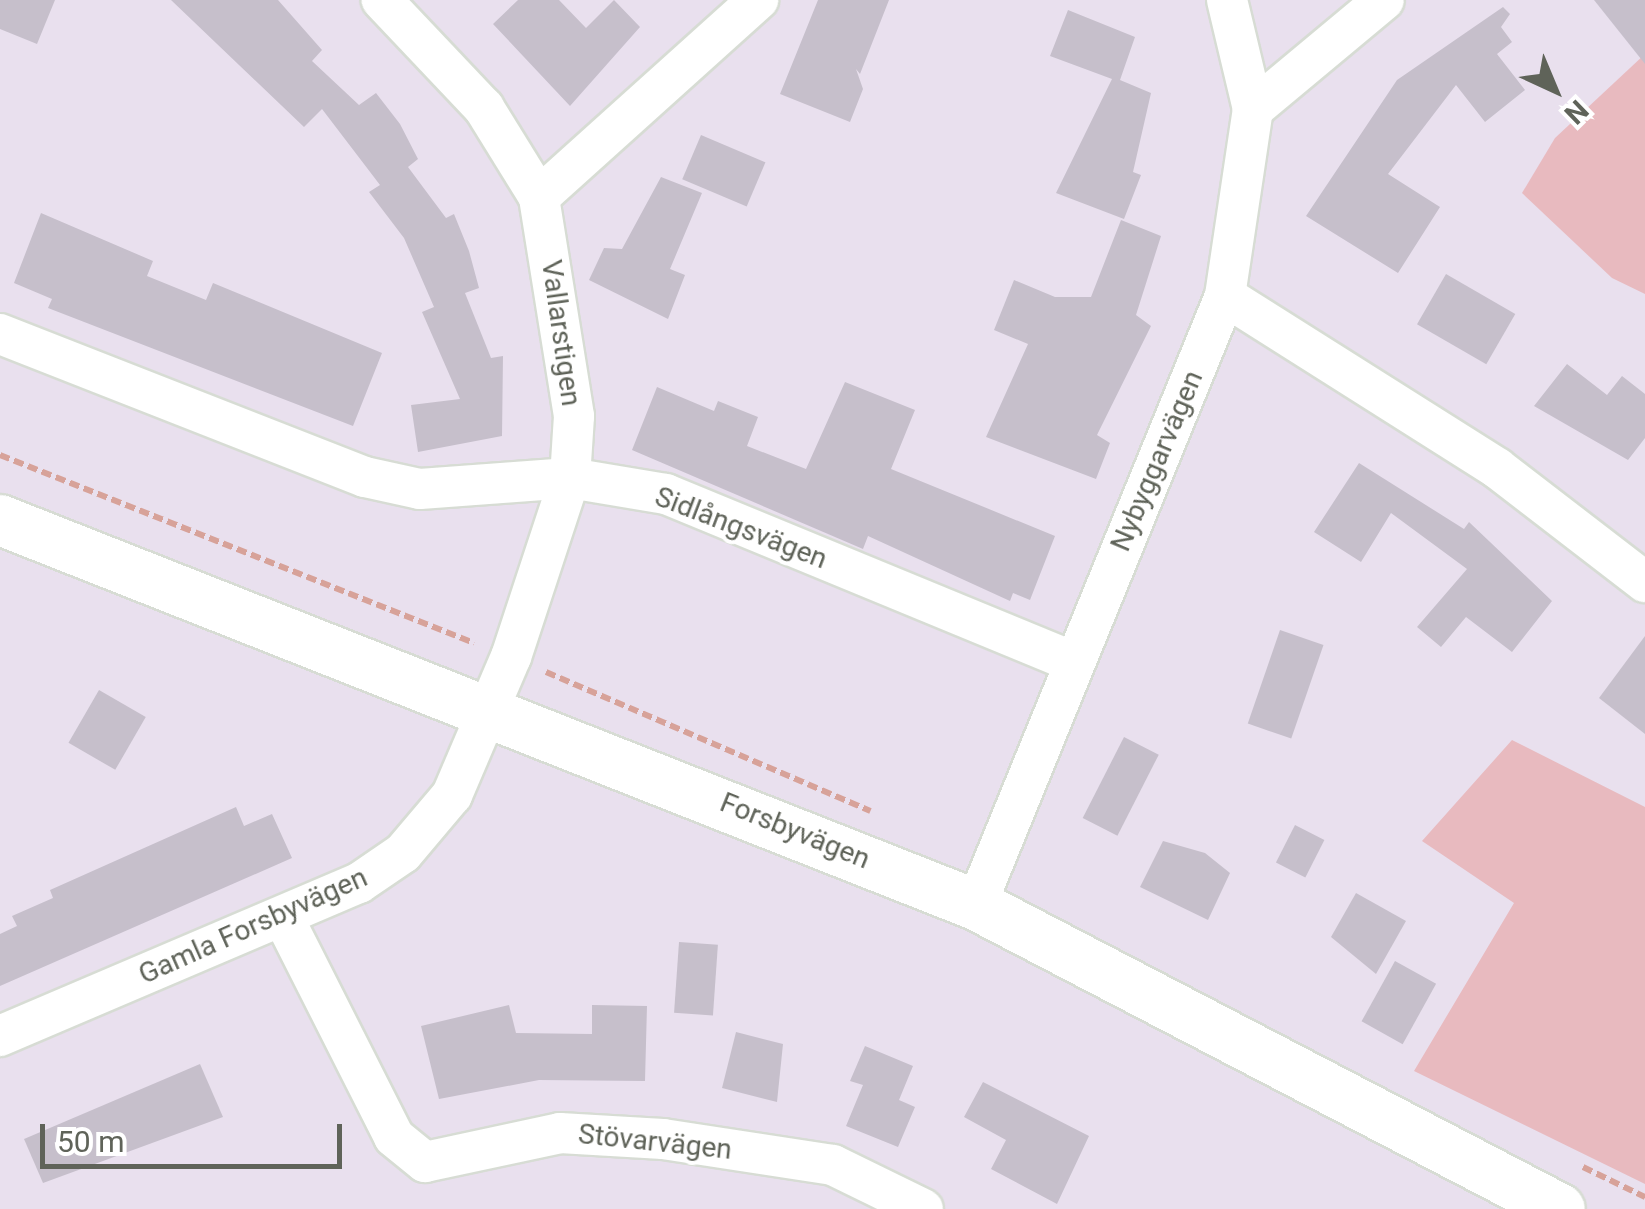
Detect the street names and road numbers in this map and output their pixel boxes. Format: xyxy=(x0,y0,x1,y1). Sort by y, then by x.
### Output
street label: Vallarstigen xyxy=(534,258,588,408)
street label: Nybyggarvägen xyxy=(1104,366,1210,556)
street label: Sidlångsvägen xyxy=(650,480,832,576)
street label: Forsbyvägen xyxy=(715,786,875,876)
street label: Gamla Forsbyvägen xyxy=(134,861,372,991)
street label: Stövarvägen xyxy=(577,1117,733,1167)

